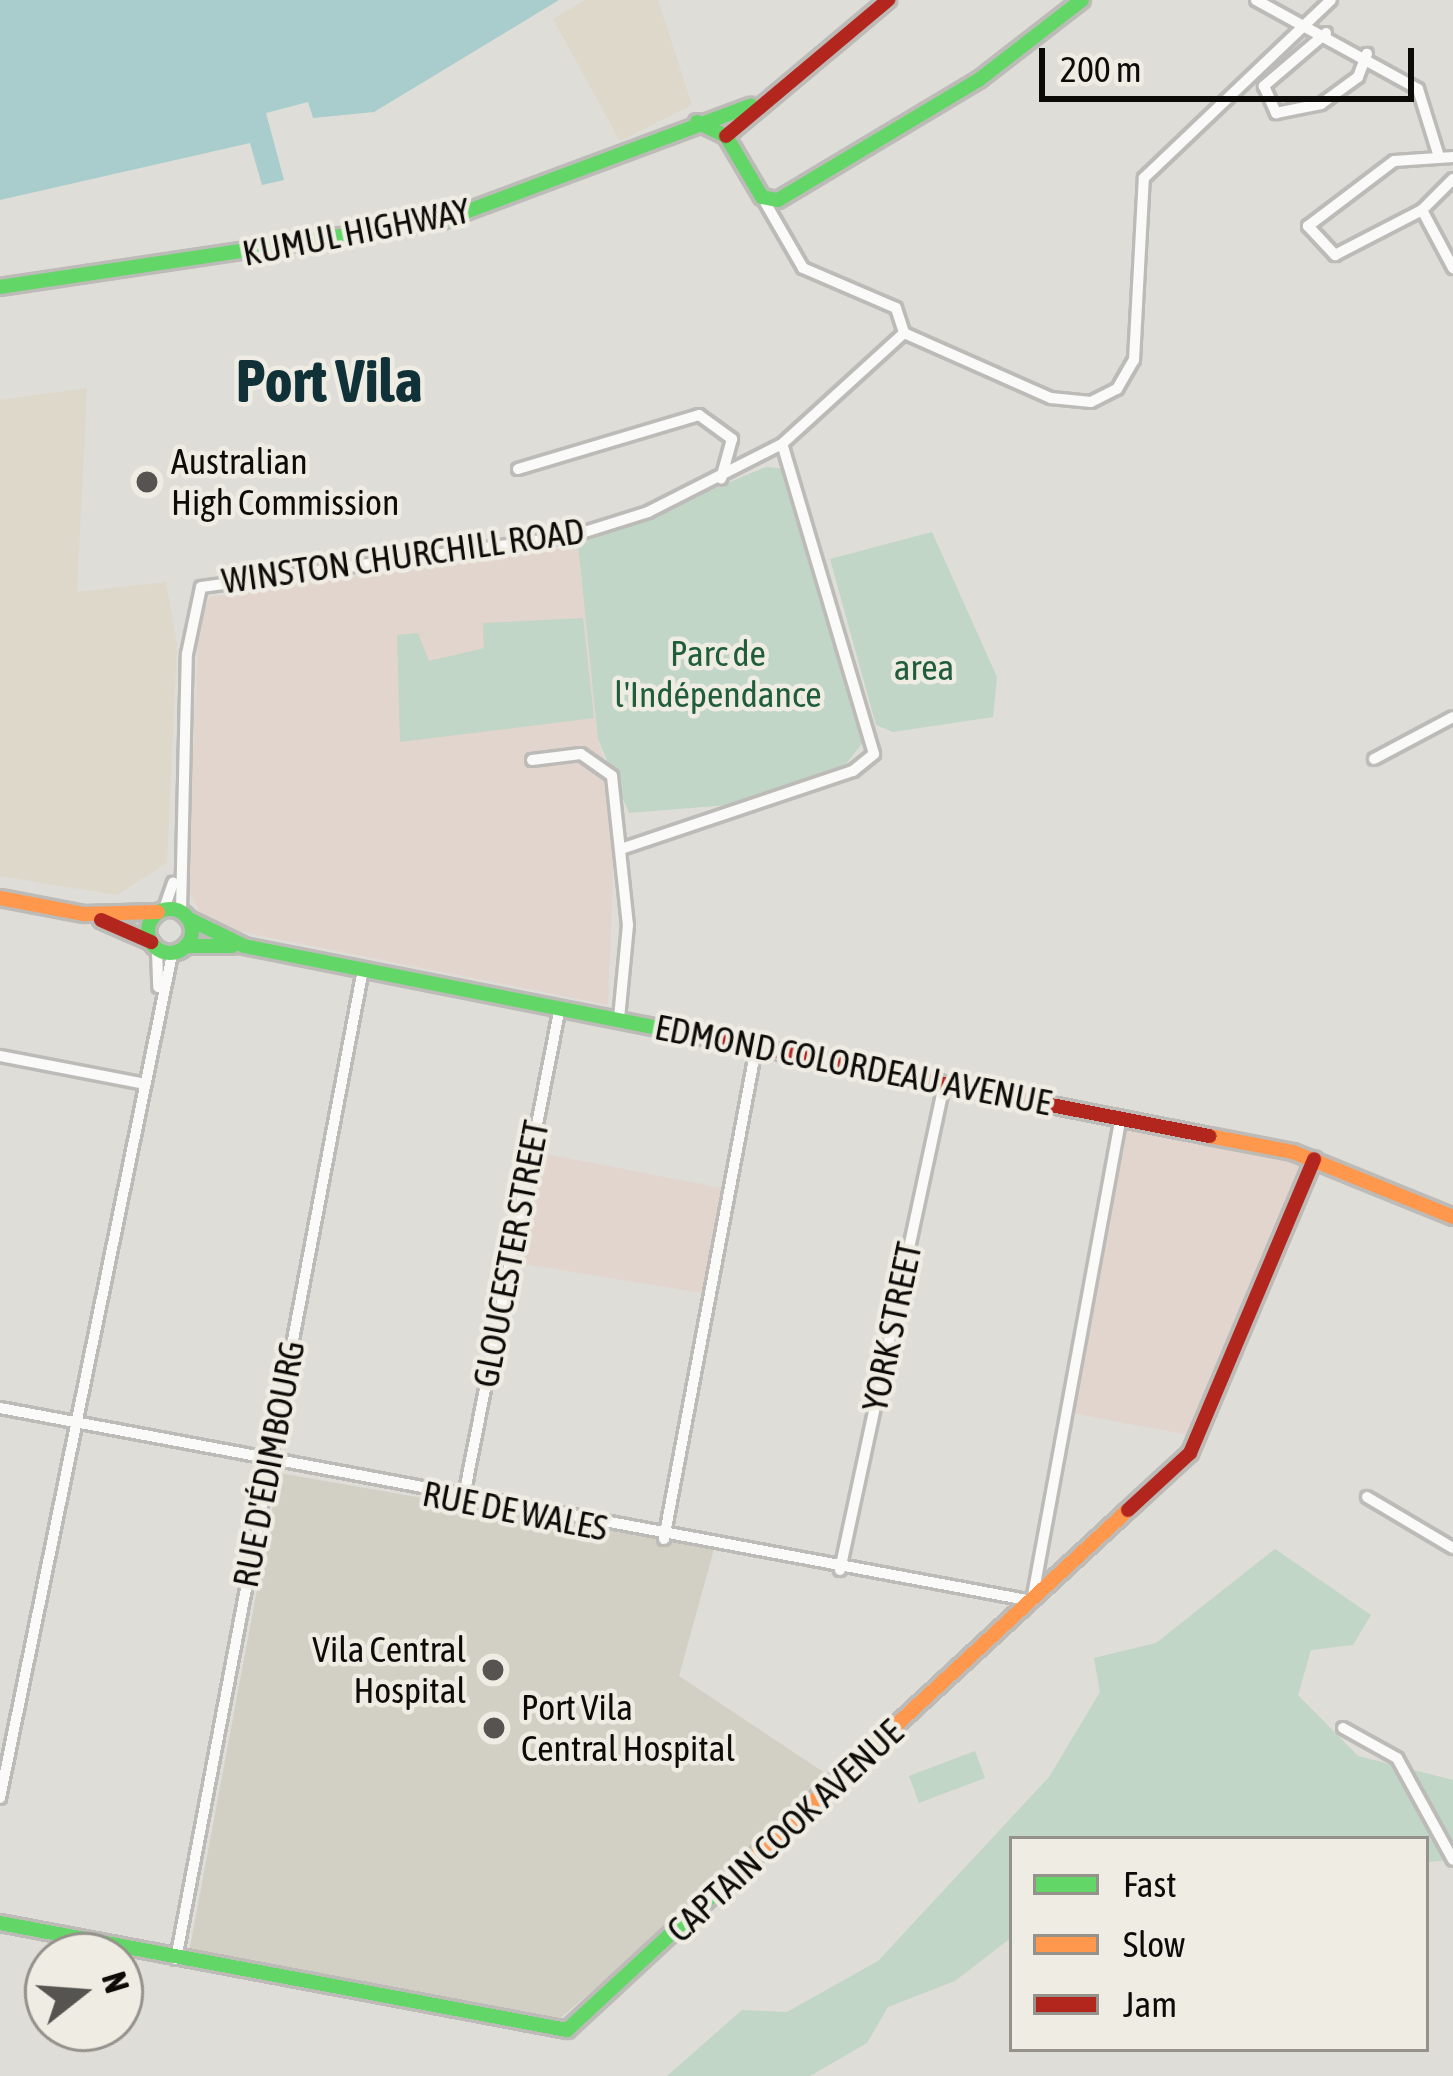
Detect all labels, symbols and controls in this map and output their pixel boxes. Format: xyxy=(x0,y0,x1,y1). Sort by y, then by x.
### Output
scale bar xyxy=(1045,24,1420,98)
text: 200 m xyxy=(1060,48,1142,90)
street label: KUMUL HIGHWAY xyxy=(239,189,473,275)
district label: Port Vila xyxy=(236,344,422,416)
place label: Australian High Commission xyxy=(171,439,399,524)
marker: Australian High Commission xyxy=(134,469,160,495)
street label: WINSTON CHURCHILL ROAD xyxy=(219,509,587,603)
park label: Parc de l'Indépendance xyxy=(614,631,822,716)
park label: area xyxy=(894,646,954,690)
street label: EDMOND COLORDEAU AVENUE xyxy=(651,1005,1055,1125)
street label: GLOUCESTER STREET xyxy=(464,1117,558,1391)
street label: YORK STREET xyxy=(853,1238,931,1416)
street label: RUE D'ÉDIMBOURG xyxy=(224,1337,314,1591)
street label: RUE DE WALES xyxy=(419,1472,611,1550)
place label: Vila Central Hospital xyxy=(312,1627,466,1712)
marker: Vila Central Hospital xyxy=(477,1654,509,1686)
place label: Port Vila Central Hospital xyxy=(521,1685,735,1770)
street label: CAPTAIN COOK AVENUE xyxy=(658,1711,912,1951)
marker: Port Vila Central Hospital xyxy=(478,1712,510,1744)
legend xyxy=(1009,1836,1429,2052)
text: Fast xyxy=(1123,1863,1177,1905)
text: Slow xyxy=(1123,1923,1185,1965)
north arrow xyxy=(24,1932,144,2052)
text: N xyxy=(95,1967,137,1997)
text: Jam xyxy=(1123,1983,1177,2025)

